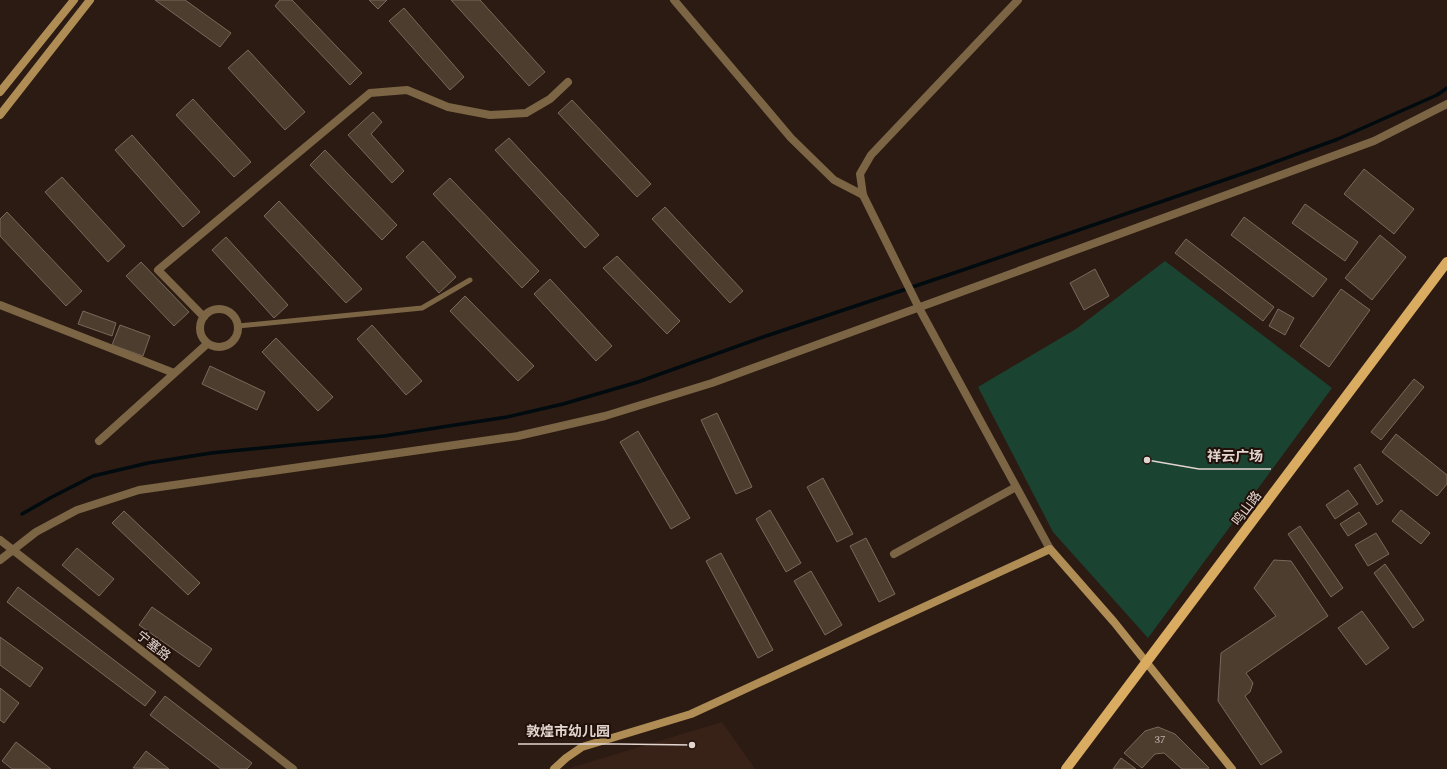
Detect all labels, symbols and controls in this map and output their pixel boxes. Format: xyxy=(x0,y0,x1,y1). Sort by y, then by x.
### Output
callout: 祥云广场 xyxy=(1199,443,1271,469)
text: 祥云广场 xyxy=(1207,446,1263,467)
street label: 鸣山路 xyxy=(1227,487,1267,530)
street label: 宁塞路 xyxy=(132,626,175,666)
callout: 敦煌市幼儿园 xyxy=(518,718,618,744)
text: 敦煌市幼儿园 xyxy=(526,721,610,742)
house number: 37 xyxy=(1155,731,1166,748)

